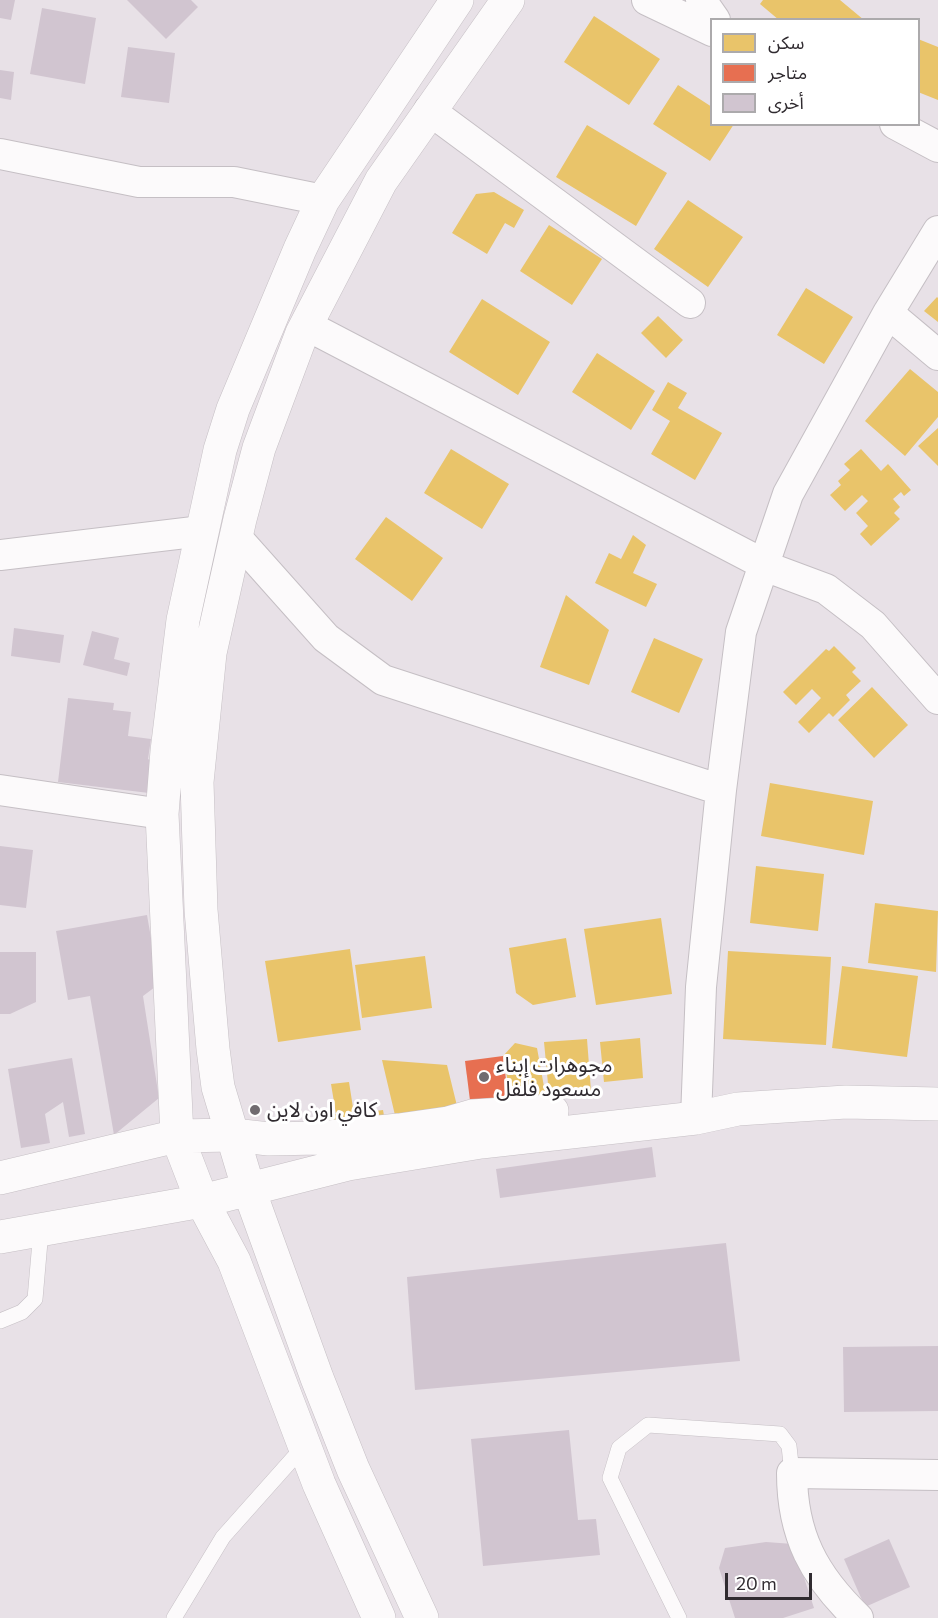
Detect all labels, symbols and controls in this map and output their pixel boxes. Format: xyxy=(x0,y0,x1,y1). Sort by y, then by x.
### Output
legend xyxy=(710,18,920,126)
text: سكن xyxy=(768,31,804,53)
text: متاجر xyxy=(768,61,807,83)
text: أخرى xyxy=(768,91,804,113)
place label: مجوهرات إبناء مسعود فلفل xyxy=(496,1052,613,1102)
marker: مجوهرات إبناء مسعود فلفل xyxy=(477,1070,491,1084)
place label: كافي اون لاين xyxy=(267,1097,377,1123)
marker: كافي اون لاين xyxy=(248,1103,262,1117)
scale bar xyxy=(728,1561,815,1599)
text: 20 m xyxy=(736,1572,777,1594)

